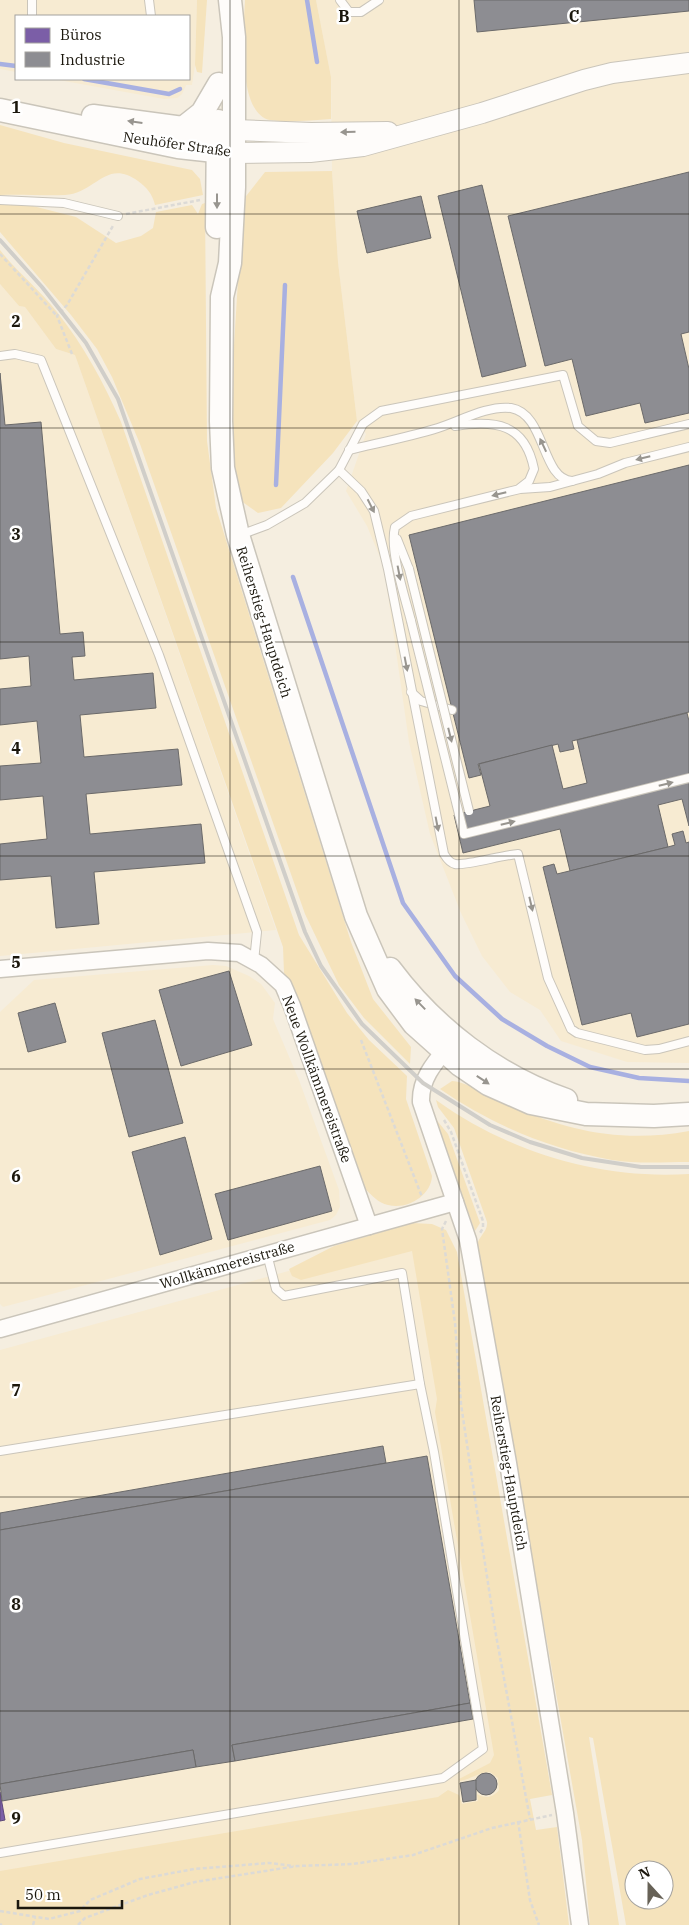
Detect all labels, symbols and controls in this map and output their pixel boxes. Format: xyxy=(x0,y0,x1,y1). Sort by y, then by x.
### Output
text: B xyxy=(338,6,350,26)
text: C xyxy=(569,6,579,26)
legend xyxy=(15,15,190,80)
text: Büros xyxy=(60,25,102,44)
text: Industrie xyxy=(60,50,125,69)
text: 1 xyxy=(11,97,21,117)
one-way arrow xyxy=(127,118,143,126)
street label: Neuhöfer Straße xyxy=(122,128,232,160)
one-way arrow xyxy=(340,128,356,136)
one-way arrow xyxy=(213,193,221,209)
text: 2 xyxy=(11,311,21,331)
one-way arrow xyxy=(539,438,547,452)
one-way arrow xyxy=(635,454,650,462)
one-way arrow xyxy=(491,490,506,498)
one-way arrow xyxy=(367,499,375,513)
text: 3 xyxy=(11,524,21,544)
street label: Reiherstieg-Hauptdeich xyxy=(232,544,296,700)
one-way arrow xyxy=(395,565,403,581)
one-way arrow xyxy=(402,657,410,673)
one-way arrow xyxy=(447,727,455,742)
text: 4 xyxy=(11,738,21,758)
one-way arrow xyxy=(658,780,673,788)
one-way arrow xyxy=(433,816,441,832)
one-way arrow xyxy=(500,819,515,827)
one-way arrow xyxy=(527,896,535,911)
text: 5 xyxy=(11,952,21,972)
street label: Neue Wollkämmereistraße xyxy=(278,993,356,1165)
one-way arrow xyxy=(414,998,426,1010)
one-way arrow xyxy=(476,1076,489,1085)
text: 6 xyxy=(11,1166,21,1186)
street label: Wollkämmereistraße xyxy=(158,1237,296,1293)
text: 7 xyxy=(11,1380,21,1400)
street label: Reiherstieg-Hauptdeich xyxy=(486,1394,532,1552)
text: 8 xyxy=(11,1594,21,1614)
text: 9 xyxy=(11,1808,21,1828)
north arrow xyxy=(624,1860,674,1910)
text: N xyxy=(636,1862,653,1883)
scale bar xyxy=(18,1878,121,1910)
text: 50 m xyxy=(25,1885,61,1904)

